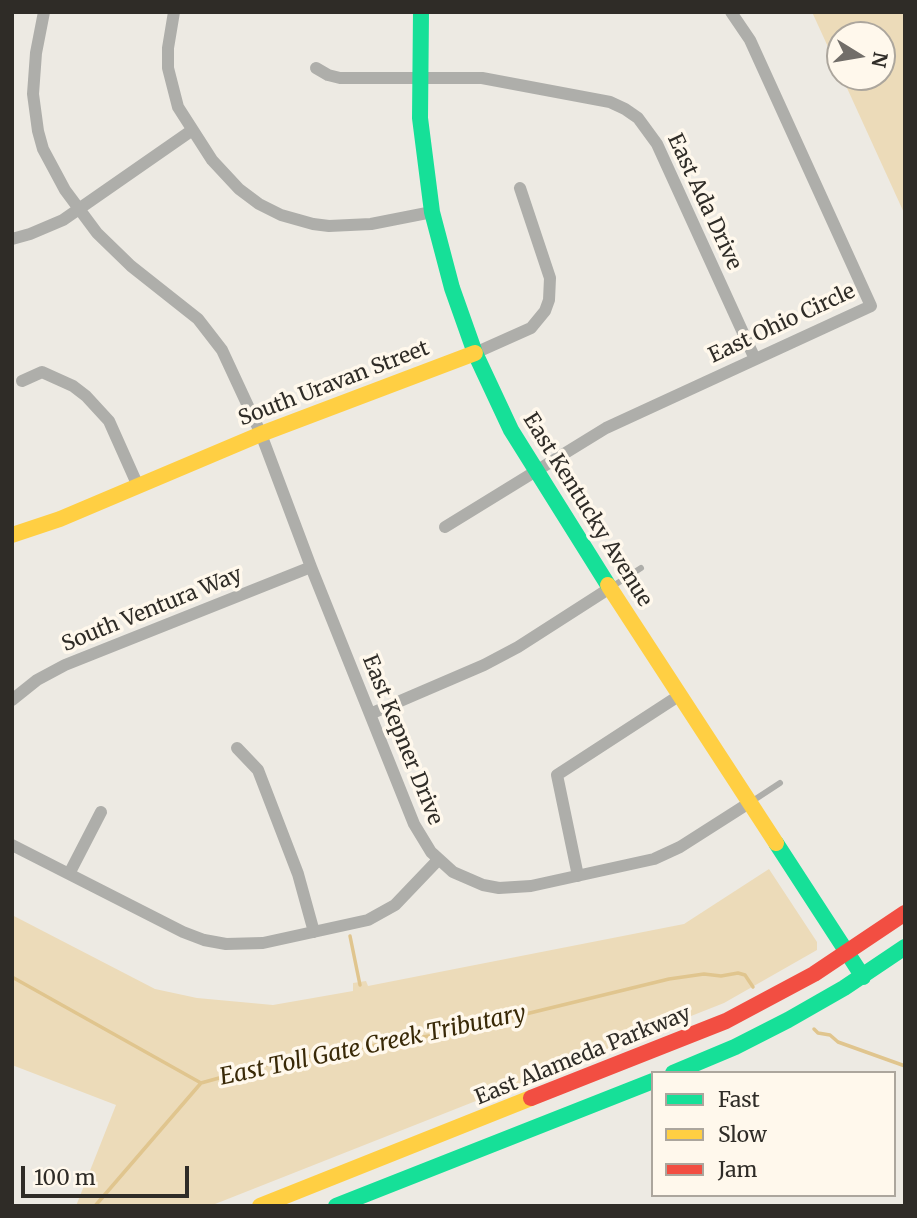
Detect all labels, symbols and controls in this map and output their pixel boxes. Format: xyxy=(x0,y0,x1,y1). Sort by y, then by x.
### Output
north arrow xyxy=(826,21,896,91)
text: N xyxy=(866,50,893,69)
street label: East Ada Drive xyxy=(661,130,747,274)
street label: East Ohio Circle xyxy=(705,279,859,369)
street label: South Uravan Street xyxy=(235,336,433,432)
street label: East Kentucky Avenue xyxy=(517,408,657,612)
street label: South Ventura Way xyxy=(58,562,246,658)
street label: East Kepner Drive xyxy=(356,651,448,829)
water label: East Toll Gate Creek Tributary xyxy=(217,1000,529,1092)
street label: East Alameda Parkway xyxy=(471,1001,695,1111)
legend xyxy=(651,1071,896,1197)
text: Fast xyxy=(718,1086,760,1113)
text: Slow xyxy=(718,1121,767,1148)
scale bar xyxy=(24,1152,192,1196)
text: Jam xyxy=(718,1156,757,1183)
text: 100 m xyxy=(34,1164,96,1191)

